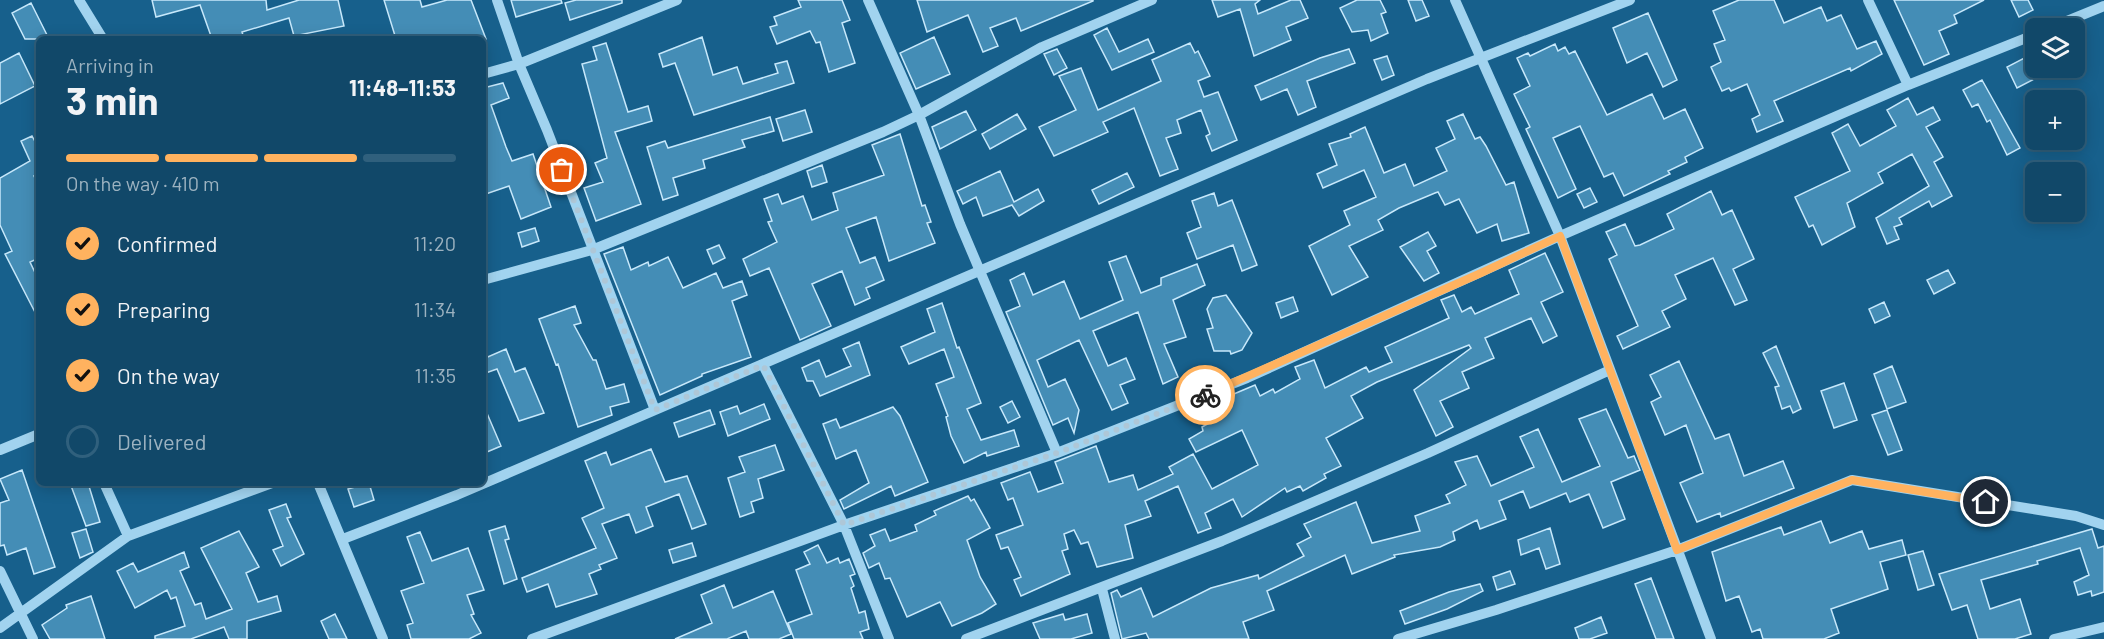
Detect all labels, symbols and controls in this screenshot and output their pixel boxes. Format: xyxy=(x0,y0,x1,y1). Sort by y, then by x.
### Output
map controls xyxy=(2025,18,2085,222)
button: layers xyxy=(2025,18,2085,78)
text: Arriving in xyxy=(66,53,154,77)
text: 11:48–11:53 xyxy=(349,74,456,100)
text: 3 min xyxy=(66,76,159,123)
button: + xyxy=(2025,90,2085,150)
pin xyxy=(536,144,587,195)
icon: bag xyxy=(545,153,578,186)
button: − xyxy=(2025,162,2085,222)
text: On the way · 410 m xyxy=(66,171,220,195)
icon: check xyxy=(66,227,99,260)
text: Confirmed xyxy=(117,230,217,256)
text: 11:20 xyxy=(413,231,456,255)
icon: check xyxy=(66,293,99,326)
text: Preparing xyxy=(117,296,210,322)
text: 11:34 xyxy=(414,297,456,321)
icon: check xyxy=(66,359,99,392)
text: On the way xyxy=(117,362,220,388)
text: 11:35 xyxy=(415,363,456,387)
courier xyxy=(1175,365,1235,425)
icon: bike xyxy=(1189,379,1222,412)
text: Delivered xyxy=(117,428,206,454)
pin xyxy=(1960,476,2011,527)
icon: home xyxy=(1969,485,2002,518)

